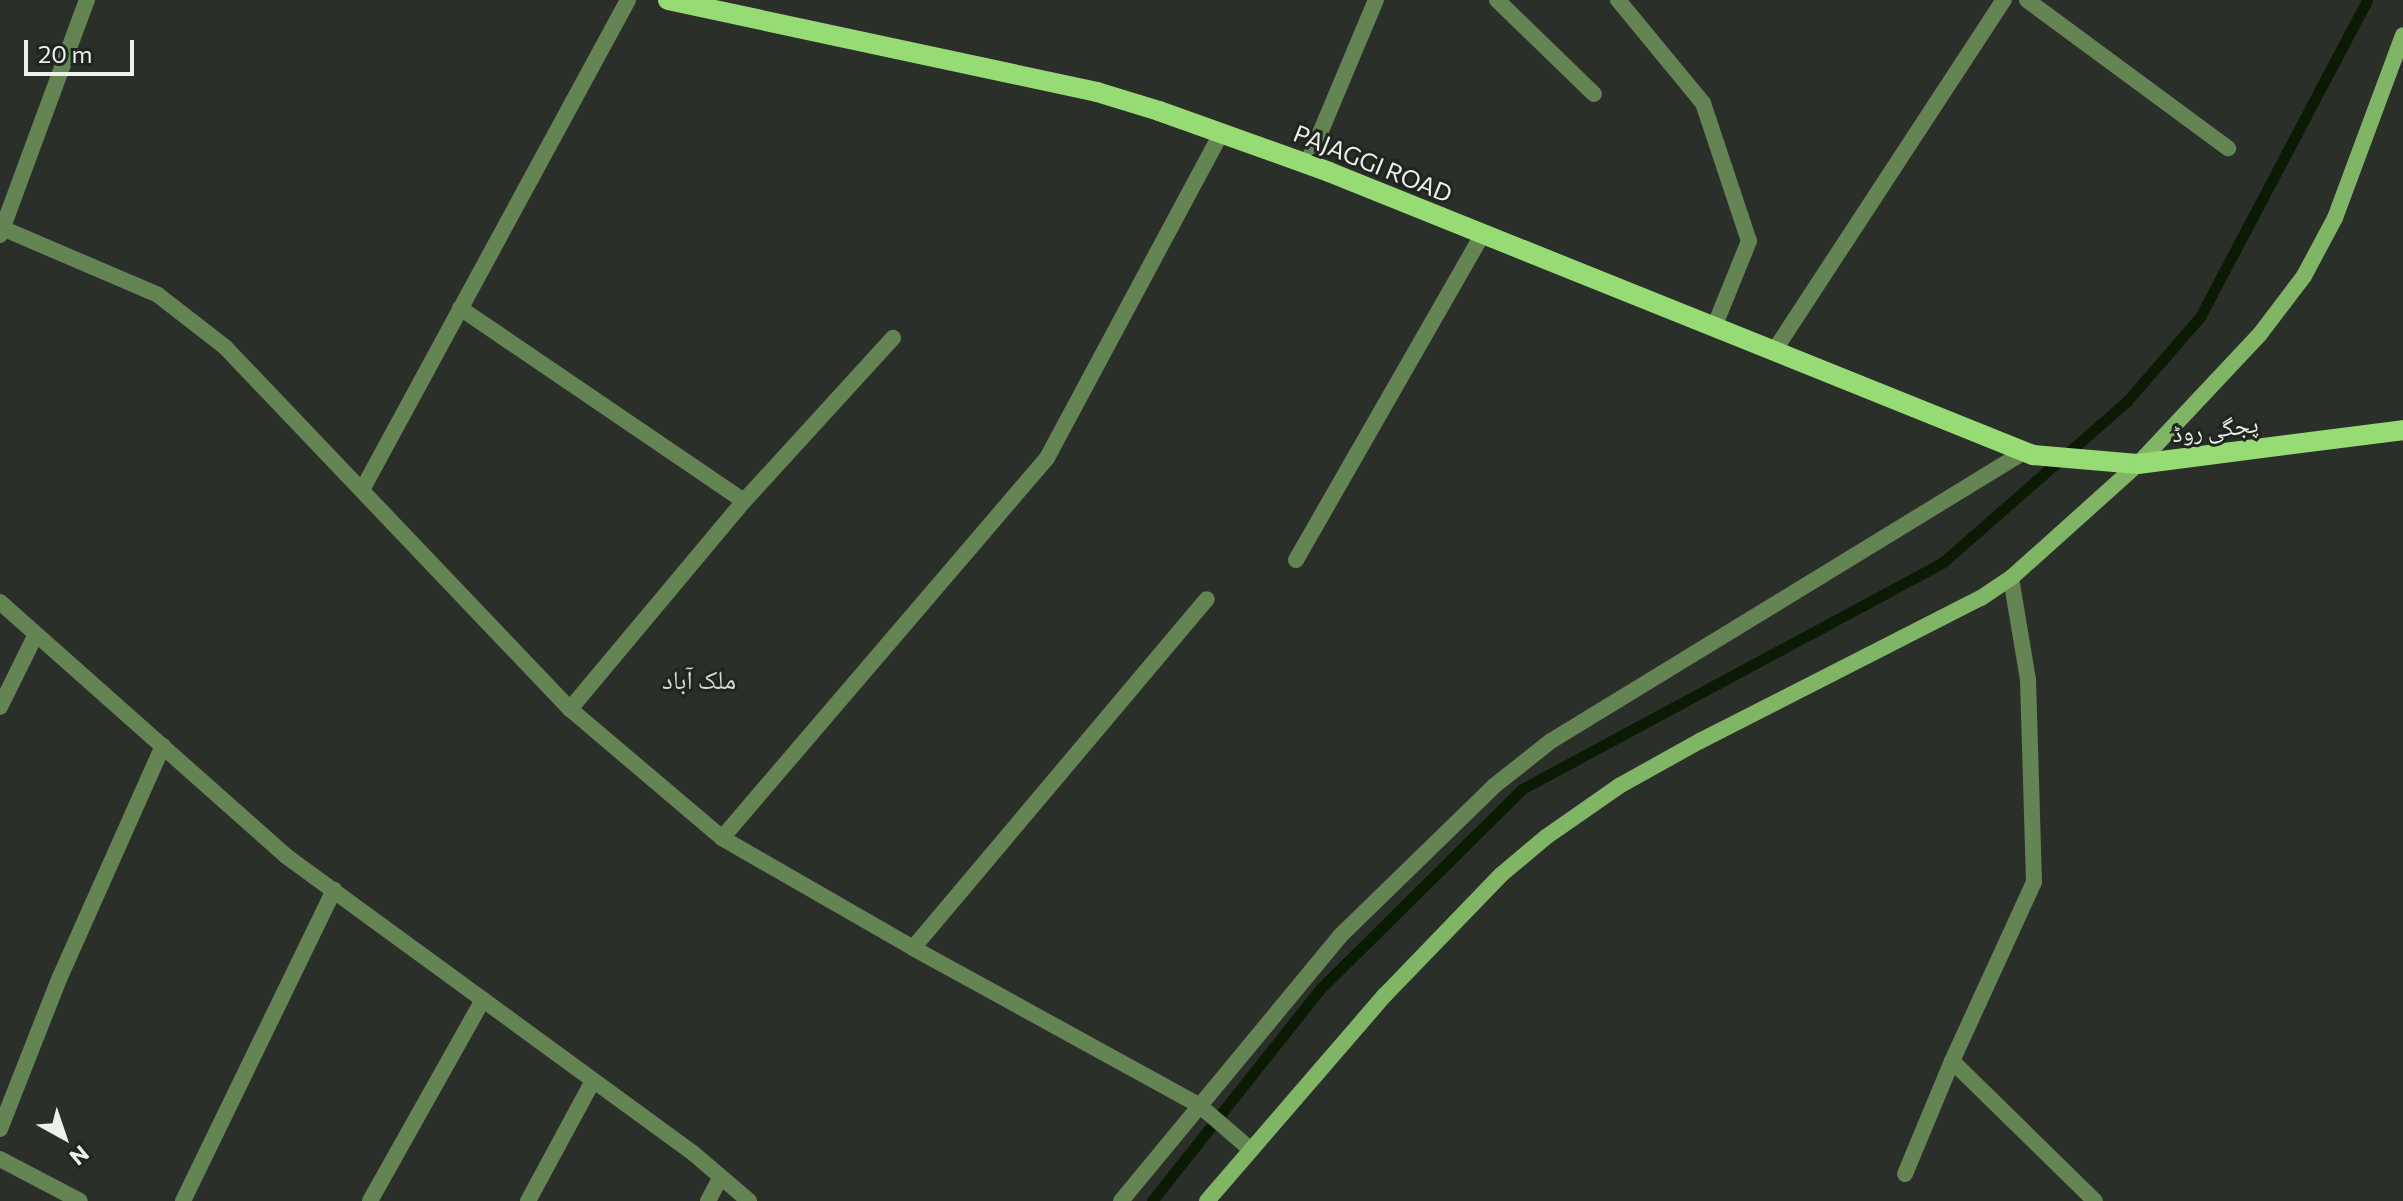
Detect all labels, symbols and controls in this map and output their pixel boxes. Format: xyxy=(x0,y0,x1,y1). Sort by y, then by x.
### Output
scale bar xyxy=(28,24,138,74)
text: 20 m xyxy=(38,39,92,68)
street label: PAJAGGI ROAD xyxy=(1289,118,1457,208)
street label: پجگی روڈ xyxy=(2170,408,2260,448)
district label: ملک آباد xyxy=(662,663,736,695)
north arrow xyxy=(24,1097,104,1177)
text: N xyxy=(65,1140,95,1171)

